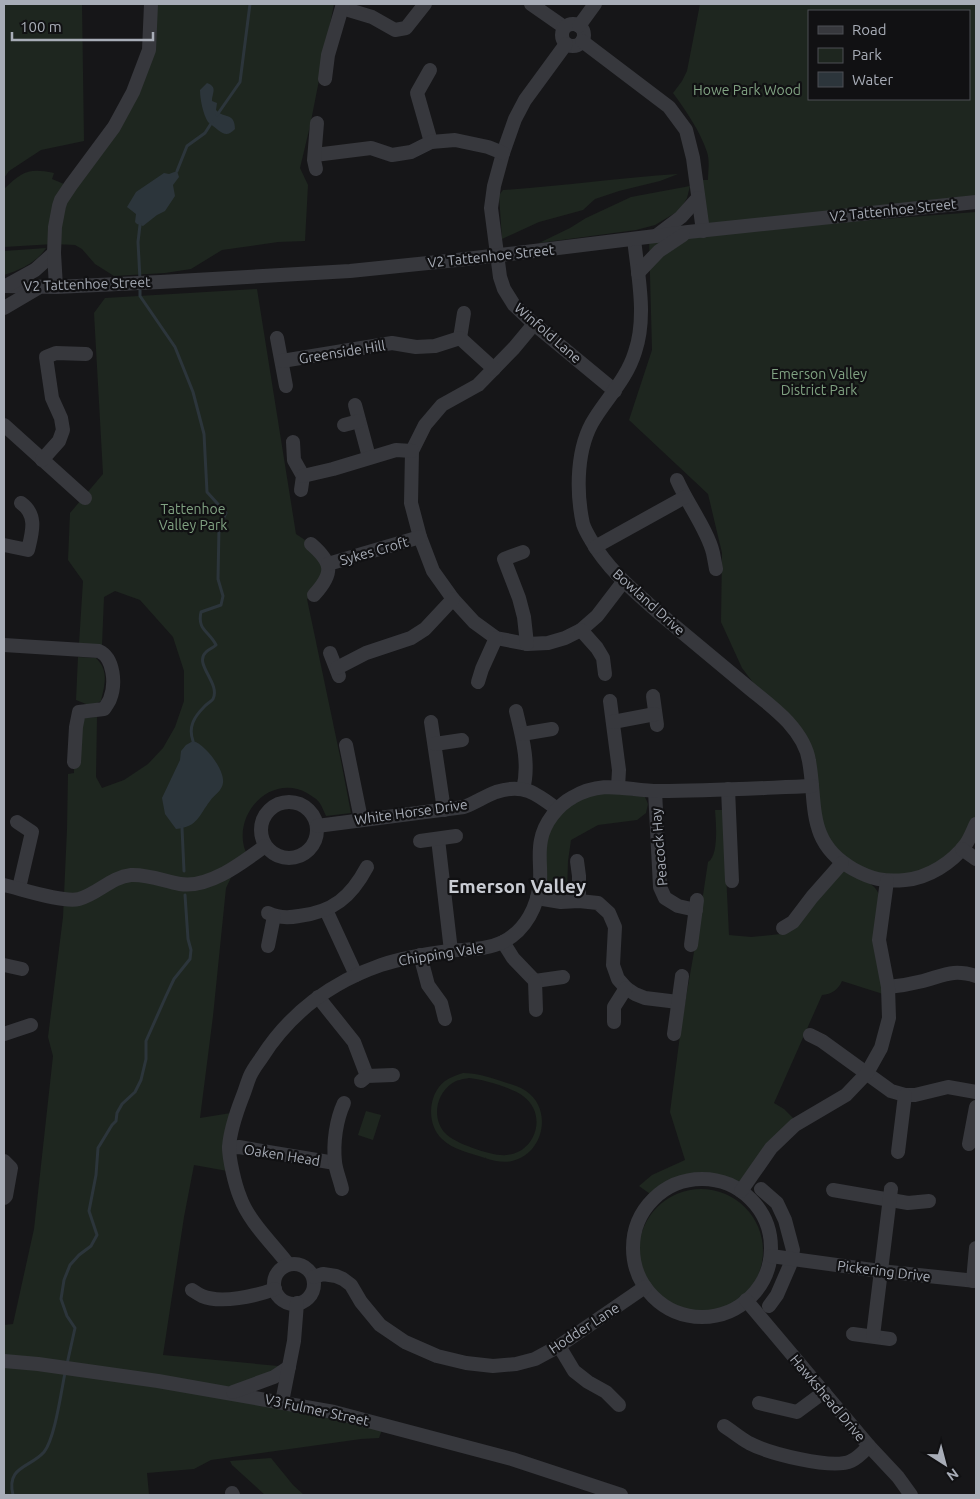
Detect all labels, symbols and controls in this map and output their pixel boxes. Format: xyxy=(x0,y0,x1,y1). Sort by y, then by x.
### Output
scale bar xyxy=(12,10,154,42)
legend xyxy=(808,10,970,100)
text: 100 m xyxy=(20,18,62,35)
text: Road xyxy=(852,21,887,38)
text: Park xyxy=(852,46,882,63)
text: Water xyxy=(852,71,893,88)
park label: Howe Park Wood xyxy=(693,82,801,98)
street label: V2 Tattenhoe Street xyxy=(829,195,958,225)
street label: V2 Tattenhoe Street xyxy=(427,241,556,271)
street label: V2 Tattenhoe Street xyxy=(23,274,151,294)
street label: Winfold Lane xyxy=(511,300,585,366)
street label: Greenside Hill xyxy=(298,337,387,367)
park label: Emerson Valley District Park xyxy=(771,366,867,398)
park label: Tattenhoe Valley Park xyxy=(159,501,227,533)
street label: Sykes Croft xyxy=(338,533,411,568)
street label: Bowland Drive xyxy=(610,566,688,638)
street label: White Horse Drive xyxy=(353,796,469,828)
street label: Peacock Hay xyxy=(648,807,670,887)
district label: Emerson Valley xyxy=(448,875,586,897)
street label: Chipping Vale xyxy=(397,939,485,969)
street label: Oaken Head xyxy=(243,1141,321,1169)
street label: Pickering Drive xyxy=(836,1257,932,1285)
street label: Hodder Lane xyxy=(546,1299,622,1357)
street label: Hawkshead Drive xyxy=(787,1351,869,1445)
street label: V3 Fulmer Street xyxy=(263,1391,371,1429)
north arrow xyxy=(920,1439,970,1489)
text: N xyxy=(944,1465,962,1484)

